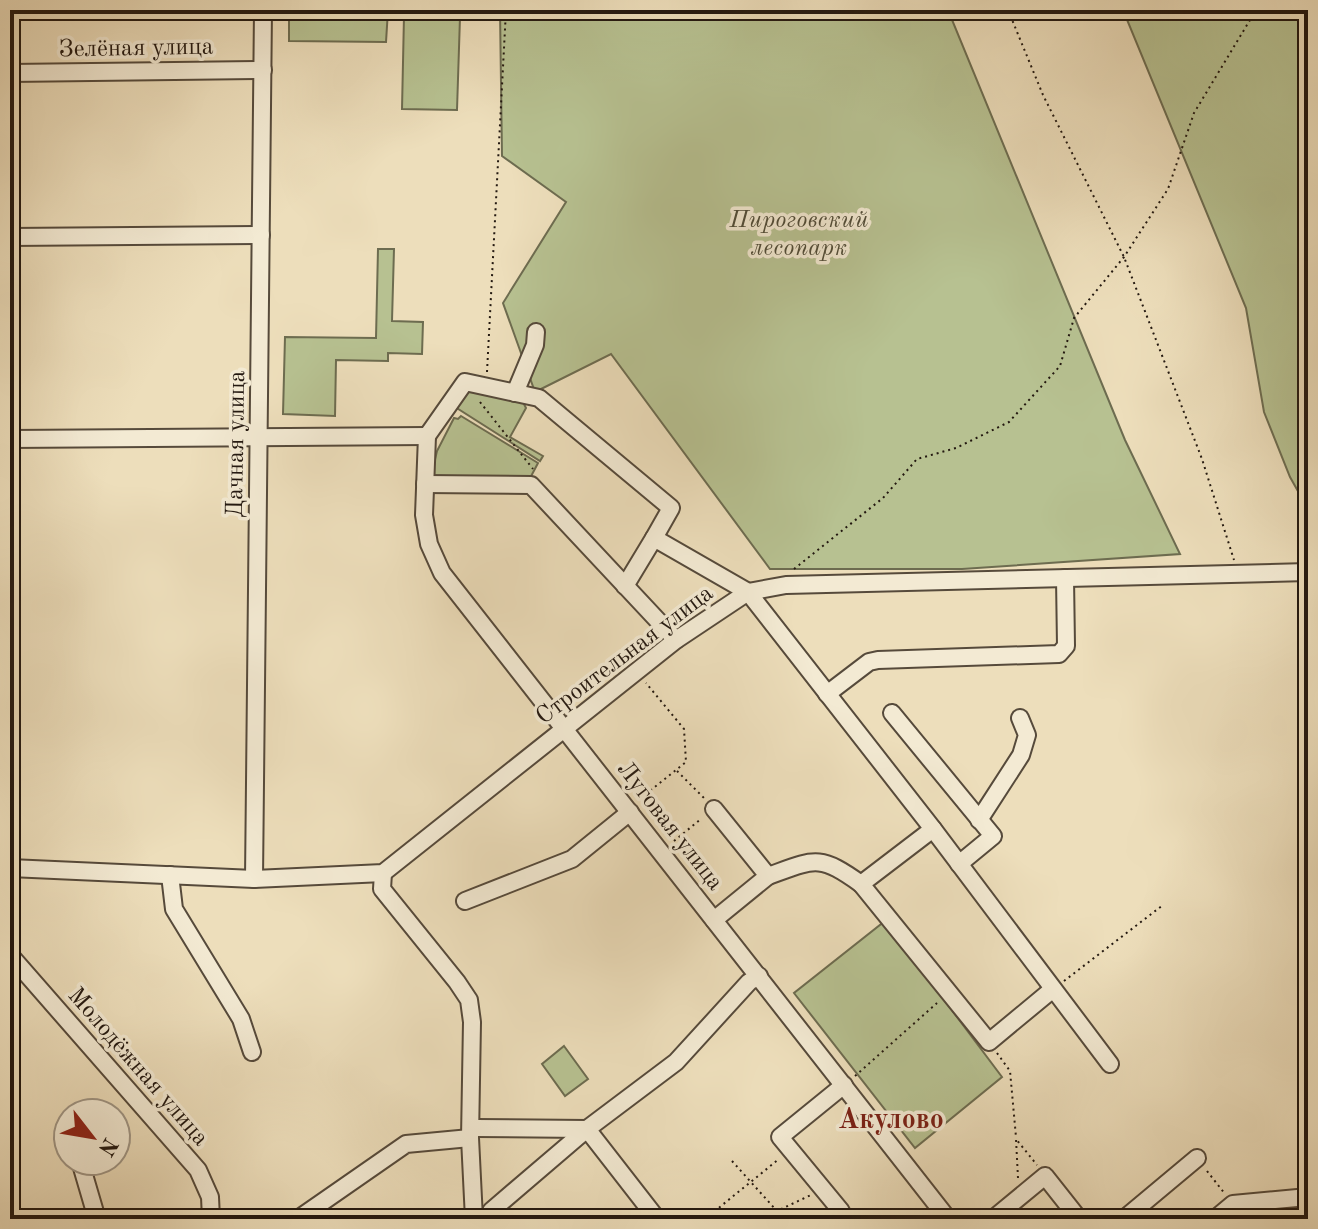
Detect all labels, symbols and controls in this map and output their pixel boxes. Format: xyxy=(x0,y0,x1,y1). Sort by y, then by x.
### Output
street label: Зелёная улица xyxy=(58,36,214,62)
park label: Пироговский лесопарк xyxy=(729,209,869,261)
street label: Дачная улица xyxy=(224,370,250,518)
street label: Строительная улица xyxy=(532,581,718,730)
street label: Луговая улица xyxy=(612,757,727,895)
street label: Молодёжная улица xyxy=(63,984,213,1151)
north arrow xyxy=(52,1097,132,1177)
district label: Акулово xyxy=(838,1107,944,1135)
text: N xyxy=(94,1133,121,1159)

